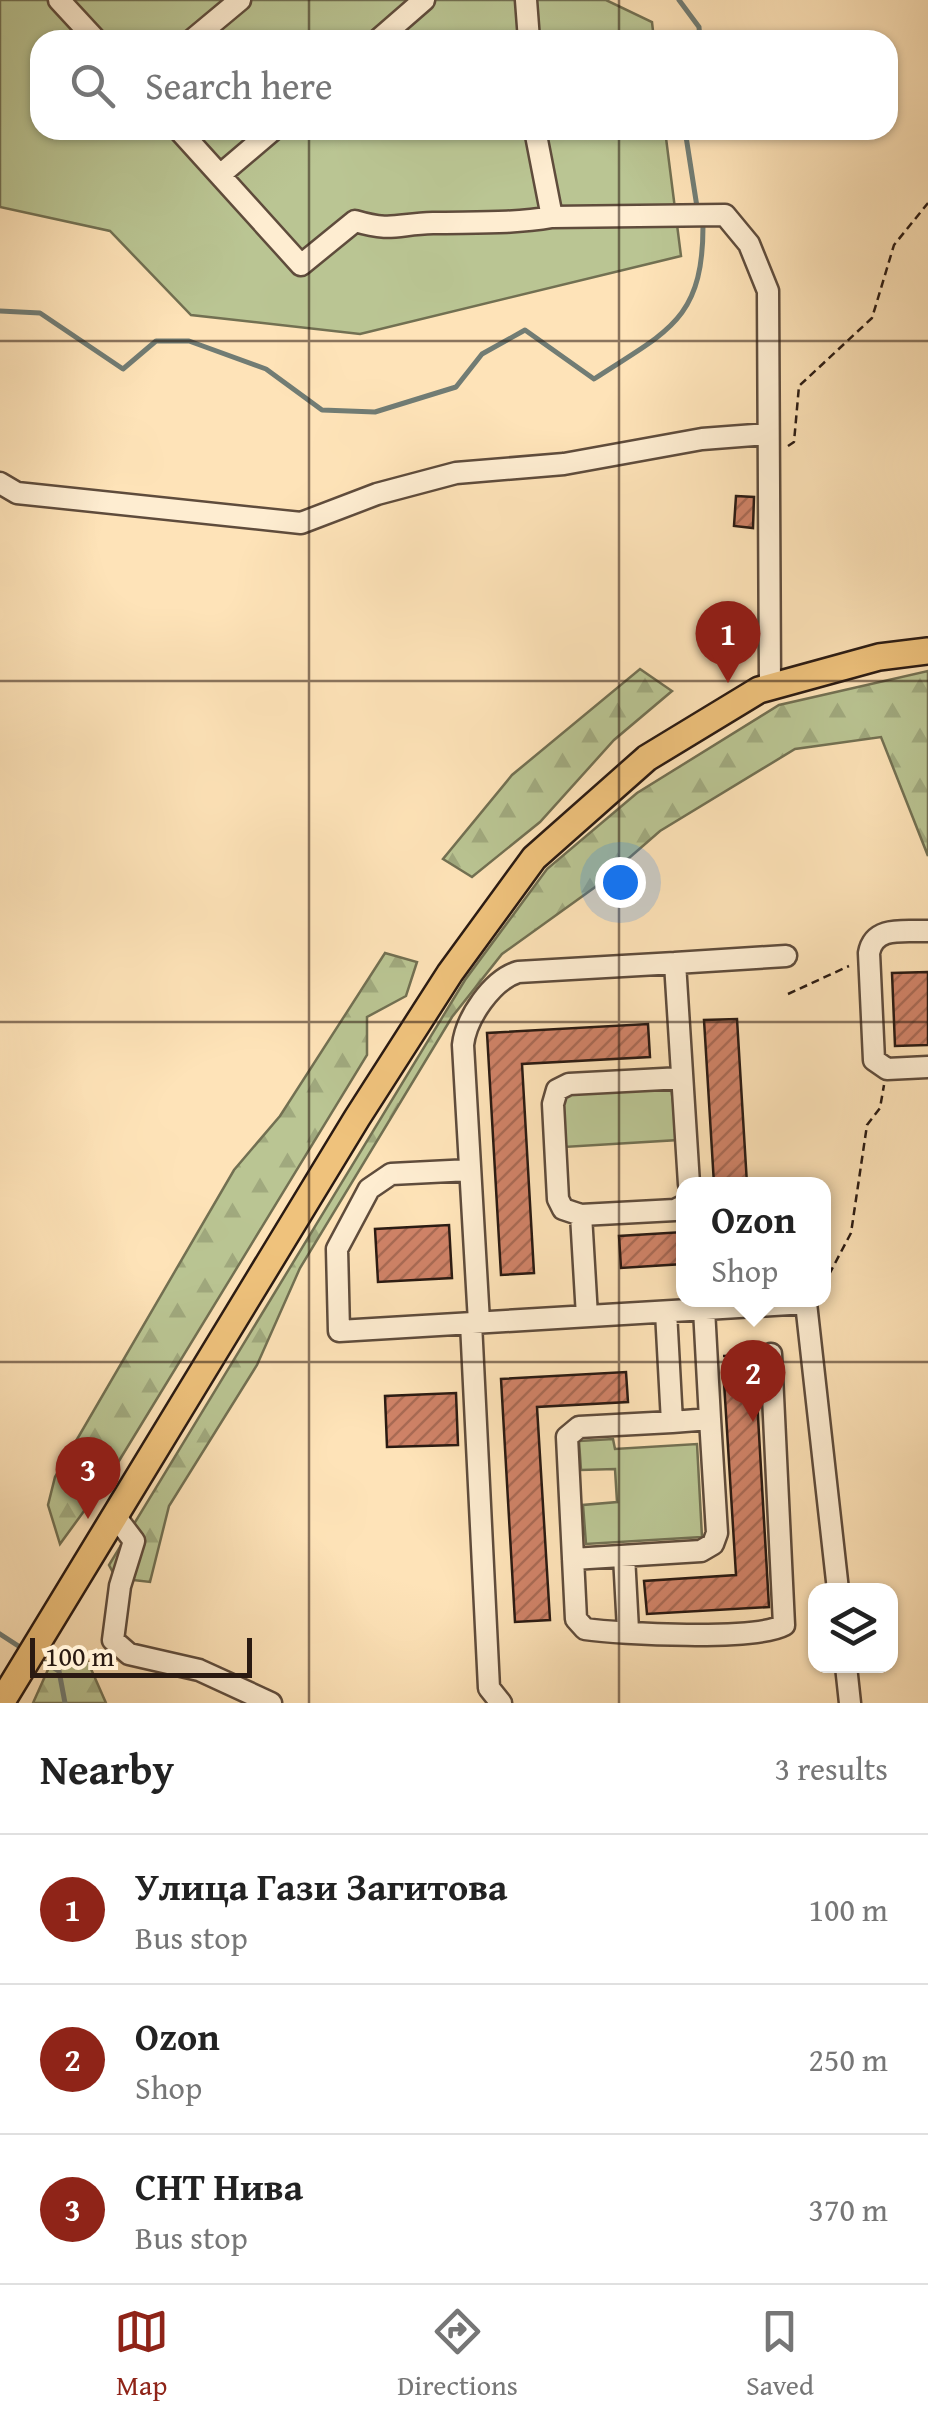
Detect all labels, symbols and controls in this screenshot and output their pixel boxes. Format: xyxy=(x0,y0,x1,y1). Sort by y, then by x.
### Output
search box xyxy=(30,30,898,140)
text: Search here xyxy=(145,57,333,113)
icon: search xyxy=(65,58,120,113)
pin: 1 xyxy=(696,600,760,683)
your location xyxy=(595,857,646,908)
popup xyxy=(676,1177,831,1307)
text: Ozon xyxy=(711,1191,796,1247)
text: Shop xyxy=(711,1247,778,1294)
pin: 2 xyxy=(720,1340,786,1422)
pin: 3 xyxy=(56,1436,120,1519)
map controls xyxy=(808,1583,898,1673)
button: layers xyxy=(808,1583,898,1673)
scale bar xyxy=(30,1633,252,1678)
text: 100 m xyxy=(45,1635,114,1676)
text: Nearby xyxy=(40,1738,174,1799)
text: 3 results xyxy=(775,1745,888,1792)
text: Улица Гази Загитова xyxy=(135,1858,508,1914)
text: 1 xyxy=(64,1886,81,1933)
text: 100 m xyxy=(809,1886,888,1933)
text: Bus stop xyxy=(135,1914,248,1961)
text: Ozon xyxy=(135,2008,220,2064)
text: 2 xyxy=(64,2036,81,2083)
text: 250 m xyxy=(809,2036,888,2083)
text: Shop xyxy=(135,2064,202,2111)
text: СНТ Нива xyxy=(135,2158,303,2214)
text: 3 xyxy=(64,2186,81,2233)
text: 370 m xyxy=(809,2186,888,2233)
text: Bus stop xyxy=(135,2214,248,2261)
tab: Map xyxy=(114,2304,169,2405)
tab: Directions xyxy=(397,2304,518,2405)
tab: Saved xyxy=(746,2304,814,2405)

